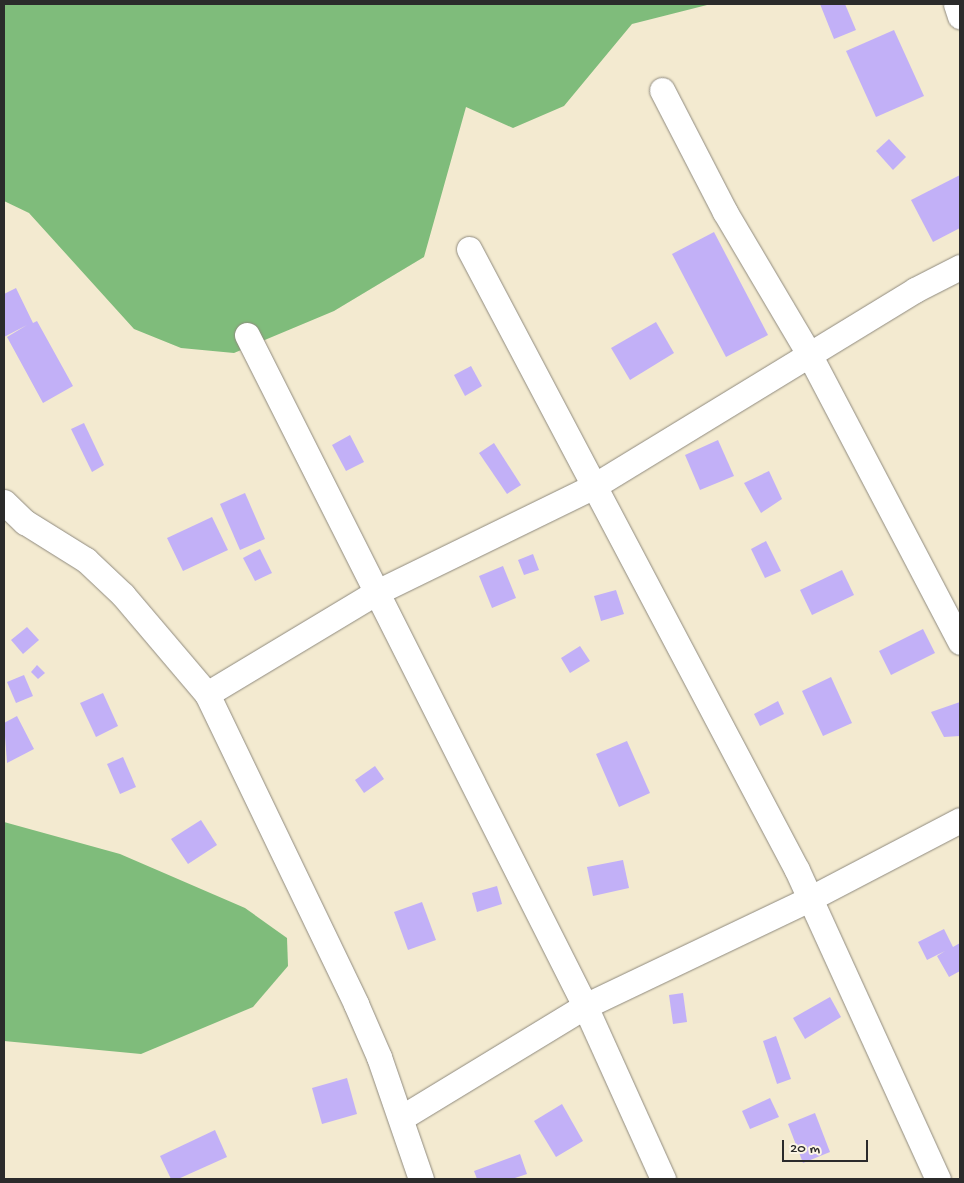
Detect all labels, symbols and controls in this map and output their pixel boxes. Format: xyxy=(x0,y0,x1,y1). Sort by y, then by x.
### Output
scale bar xyxy=(784,1130,870,1162)
text: 20 m xyxy=(790,1140,820,1158)

